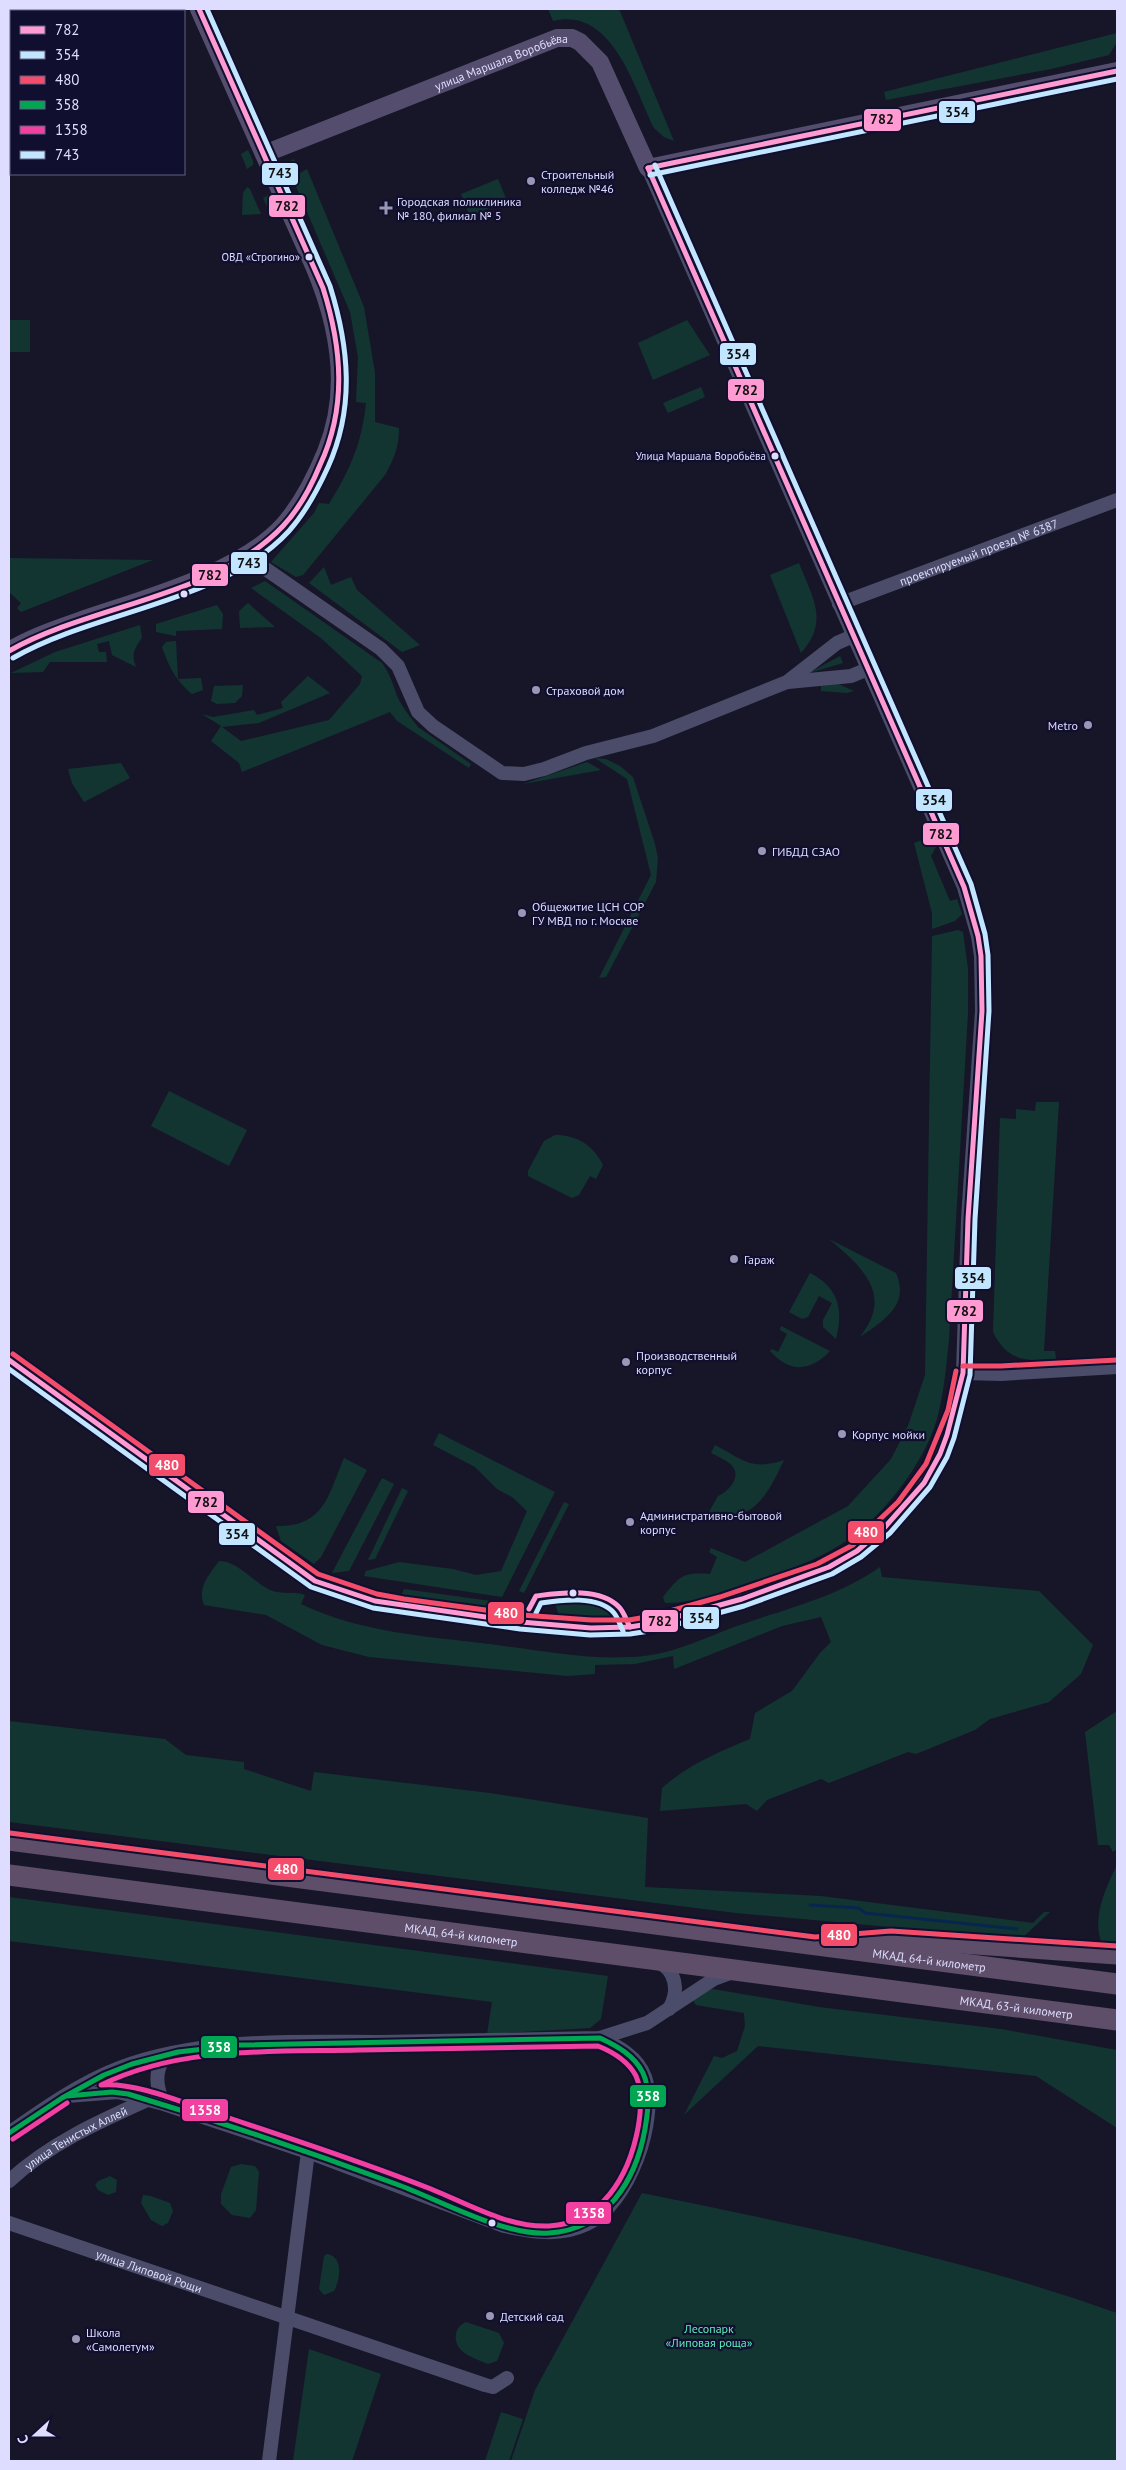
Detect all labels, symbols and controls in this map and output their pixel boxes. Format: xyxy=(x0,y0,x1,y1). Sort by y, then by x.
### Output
legend xyxy=(10,10,185,175)
text: 782 xyxy=(55,20,80,39)
street label: улица Маршала Воробьёва xyxy=(432,31,568,93)
text: 354 xyxy=(55,45,80,64)
text: 480 xyxy=(55,70,80,89)
text: 358 xyxy=(55,95,80,114)
line badge: 354 xyxy=(938,100,976,124)
text: 354 xyxy=(945,103,969,121)
line badge: 782 xyxy=(863,108,902,132)
text: 782 xyxy=(870,110,894,128)
text: 1358 xyxy=(55,120,88,139)
text: 743 xyxy=(55,145,80,164)
line badge: 743 xyxy=(261,162,299,186)
text: 743 xyxy=(268,164,292,182)
place label: Строительный колледж №46 xyxy=(541,167,614,196)
marker: Строительный колледж №46 xyxy=(525,175,537,187)
line badge: 782 xyxy=(268,194,306,218)
place label: Городская поликлиника № 180, филиал № 5 xyxy=(397,194,522,223)
text: 782 xyxy=(275,197,299,215)
marker: Городская поликлиника № 180, филиал № 5 xyxy=(379,201,393,215)
place label: ОВД «Строгино» xyxy=(222,250,300,264)
marker: ОВД «Строгино» xyxy=(304,252,314,262)
line badge: 354 xyxy=(719,342,757,366)
text: 354 xyxy=(726,345,750,363)
line badge: 782 xyxy=(727,378,765,402)
text: 782 xyxy=(734,381,758,399)
place label: Улица Маршала Воробьёва xyxy=(636,449,766,463)
marker: Улица Маршала Воробьёва xyxy=(770,451,780,461)
street label: проектируемый проезд № 6387 xyxy=(897,515,1060,588)
line badge: 743 xyxy=(230,551,268,575)
text: 743 xyxy=(237,554,261,572)
line badge: 782 xyxy=(191,563,229,587)
text: 782 xyxy=(198,566,222,584)
unlabelled marker xyxy=(179,589,189,599)
place label: Страховой дом xyxy=(546,683,625,698)
marker: Страховой дом xyxy=(530,684,542,696)
place label: Metro xyxy=(1048,718,1078,733)
marker: Metro xyxy=(1082,719,1094,731)
line badge: 354 xyxy=(915,788,953,812)
text: 354 xyxy=(922,791,946,809)
line badge: 782 xyxy=(922,822,960,846)
text: 782 xyxy=(929,825,953,843)
place label: ГИБДД СЗАО xyxy=(772,844,840,859)
marker: ГИБДД СЗАО xyxy=(756,845,768,857)
place label: Общежитие ЦСН СОР ГУ МВД по г. Москве xyxy=(532,899,645,928)
marker: Общежитие ЦСН СОР ГУ МВД по г. Москве xyxy=(516,907,528,919)
place label: Гараж xyxy=(744,1252,774,1267)
marker: Гараж xyxy=(728,1253,740,1265)
line badge: 354 xyxy=(954,1266,992,1290)
text: 354 xyxy=(961,1269,985,1287)
line badge: 782 xyxy=(946,1299,984,1323)
text: 782 xyxy=(953,1302,977,1320)
place label: Производственный корпус xyxy=(636,1348,737,1377)
marker: Производственный корпус xyxy=(620,1356,632,1368)
place label: Корпус мойки xyxy=(852,1427,925,1442)
marker: Корпус мойки xyxy=(836,1428,848,1440)
line badge: 480 xyxy=(148,1453,186,1477)
text: 480 xyxy=(155,1456,179,1474)
line badge: 782 xyxy=(187,1490,225,1514)
text: 782 xyxy=(194,1493,218,1511)
place label: Административно-бытовой корпус xyxy=(640,1508,782,1537)
marker: Административно-бытовой корпус xyxy=(624,1516,636,1528)
line badge: 480 xyxy=(847,1520,885,1544)
line badge: 354 xyxy=(218,1522,256,1546)
text: 480 xyxy=(854,1523,878,1541)
text: 354 xyxy=(225,1525,249,1543)
unlabelled marker xyxy=(568,1588,578,1598)
line badge: 480 xyxy=(487,1601,525,1625)
text: 480 xyxy=(494,1604,518,1622)
line badge: 354 xyxy=(682,1606,720,1630)
line badge: 782 xyxy=(641,1609,679,1633)
text: 354 xyxy=(689,1609,713,1627)
text: 782 xyxy=(648,1612,672,1630)
line badge: 480 xyxy=(267,1857,305,1881)
text: 480 xyxy=(274,1860,298,1878)
street label: МКАД, 64-й километр xyxy=(404,1919,519,1949)
line badge: 480 xyxy=(820,1923,858,1947)
text: 480 xyxy=(827,1926,851,1944)
street label: МКАД, 64-й километр xyxy=(872,1945,987,1974)
street label: МКАД, 63-й километр xyxy=(959,1992,1074,2022)
line badge: 358 xyxy=(200,2035,238,2059)
text: 358 xyxy=(207,2038,231,2056)
line badge: 358 xyxy=(629,2084,667,2108)
text: 358 xyxy=(636,2087,660,2105)
line badge: 1358 xyxy=(181,2098,229,2122)
text: 1358 xyxy=(189,2101,221,2119)
street label: улица Тенистых Аллей xyxy=(21,2103,129,2173)
line badge: 1358 xyxy=(565,2201,612,2225)
text: 1358 xyxy=(573,2204,605,2222)
unlabelled marker xyxy=(487,2218,497,2228)
street label: улица Липовой Рощи xyxy=(94,2246,204,2296)
place label: Детский сад xyxy=(500,2309,564,2324)
marker: Детский сад xyxy=(484,2310,496,2322)
park label: Лесопарк «Липовая роща» xyxy=(665,2321,753,2350)
place label: Школа «Самолетум» xyxy=(86,2325,155,2354)
marker: Школа «Самолетум» xyxy=(70,2333,82,2345)
north arrow xyxy=(10,2410,60,2460)
text: С xyxy=(13,2433,33,2447)

